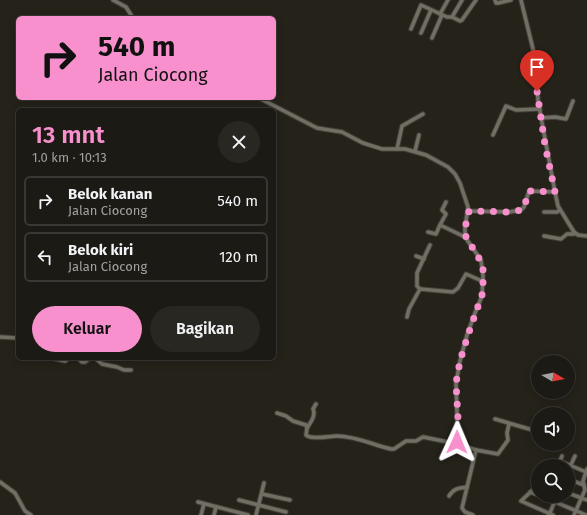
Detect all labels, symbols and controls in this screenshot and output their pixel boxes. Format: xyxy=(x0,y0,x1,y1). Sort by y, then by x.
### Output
text: 540 m xyxy=(98,30,176,63)
icon: right xyxy=(32,32,84,84)
pin xyxy=(520,50,554,91)
icon: arrive xyxy=(526,56,548,78)
text: Jalan Ciocong xyxy=(98,64,208,86)
text: 13 mnt xyxy=(32,121,105,149)
button: close xyxy=(218,121,260,163)
text: 1.0 km · 10:13 xyxy=(32,150,107,165)
text: Belok kanan xyxy=(68,185,152,203)
icon: right xyxy=(34,190,56,212)
text: 540 m xyxy=(217,192,258,210)
text: Jalan Ciocong xyxy=(68,203,147,218)
text: Belok kiri xyxy=(68,241,133,259)
icon: left xyxy=(34,246,56,268)
text: 120 m xyxy=(219,248,258,266)
text: Jalan Ciocong xyxy=(68,259,147,274)
button: Keluar xyxy=(32,306,142,352)
button: Bagikan xyxy=(150,306,260,352)
north arrow xyxy=(531,355,575,399)
map controls xyxy=(531,355,575,503)
button: sound xyxy=(531,407,575,451)
position arrow xyxy=(436,421,478,463)
button: search xyxy=(531,459,575,503)

